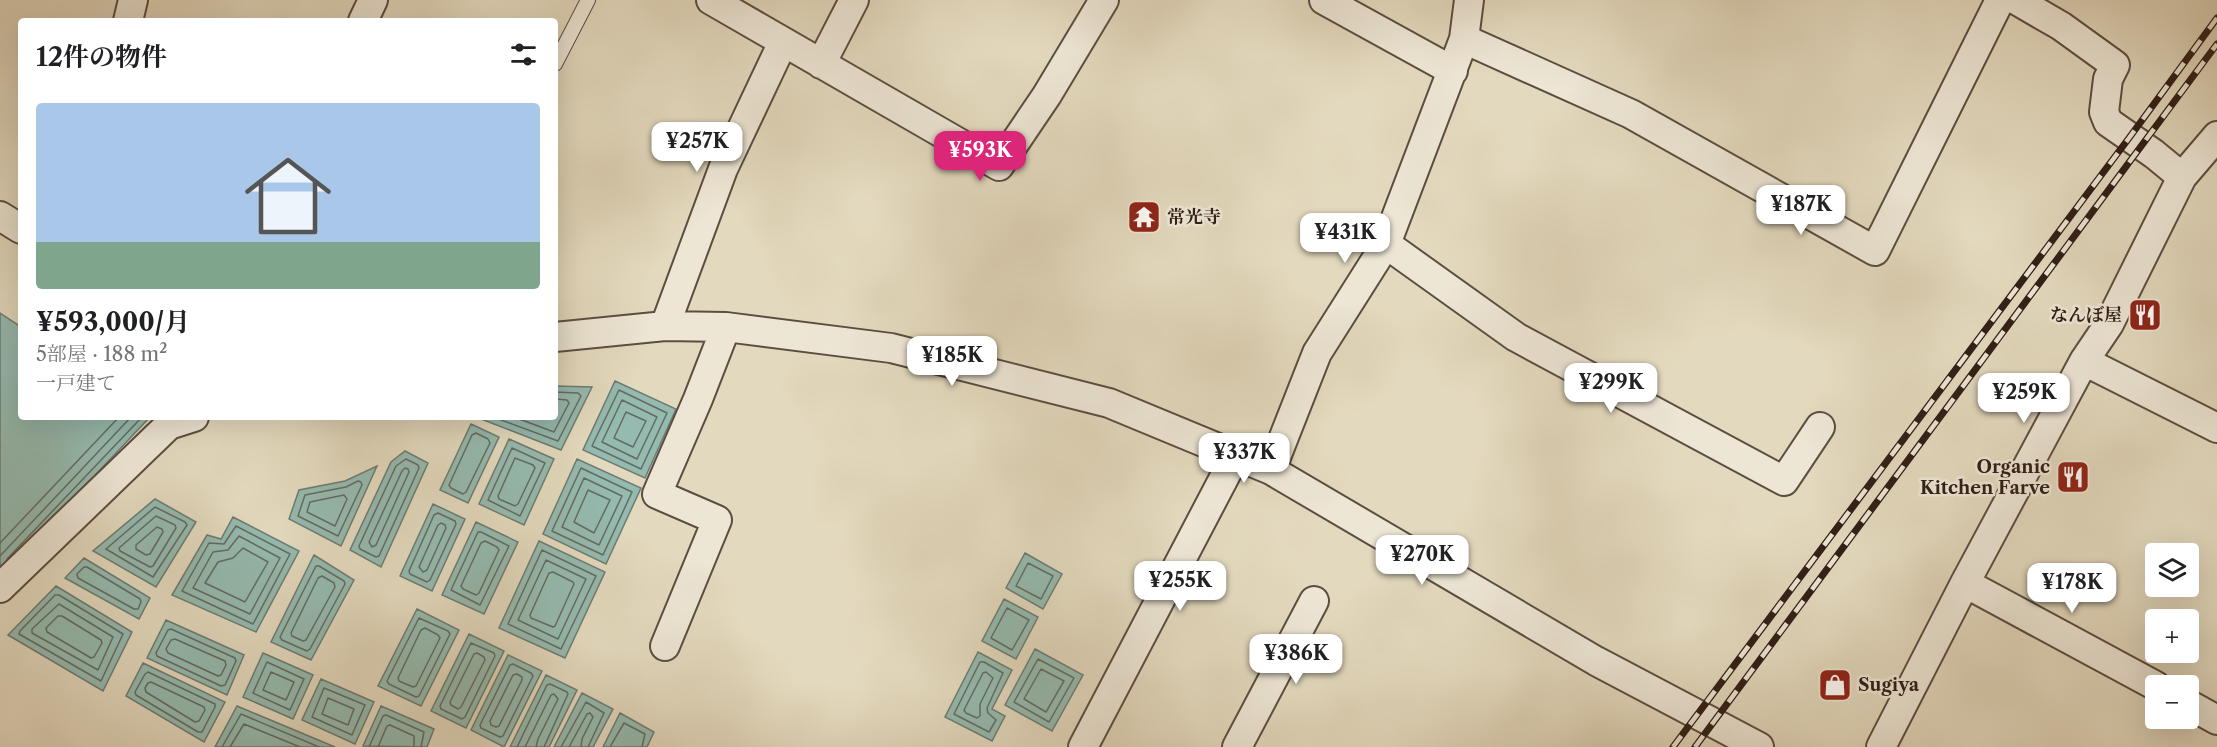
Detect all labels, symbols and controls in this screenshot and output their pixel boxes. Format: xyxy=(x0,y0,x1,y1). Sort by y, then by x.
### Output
icon: filters xyxy=(507,38,540,71)
text: 12件の物件 xyxy=(36,41,167,73)
pin: ¥257K xyxy=(655,122,739,173)
text: ¥257K xyxy=(666,129,728,153)
pin: ¥593K xyxy=(938,131,1022,182)
text: ¥593K xyxy=(948,138,1012,162)
icon: home xyxy=(234,142,342,250)
pin: ¥187K xyxy=(1759,185,1843,236)
text: ¥187K xyxy=(1770,192,1832,216)
temple icon: 常光寺 xyxy=(1126,199,1162,235)
place label: 常光寺 xyxy=(1167,206,1221,228)
pin: ¥431K xyxy=(1303,213,1387,264)
text: ¥431K xyxy=(1314,220,1376,244)
restaurant icon: なんぼ屋 xyxy=(2127,297,2163,333)
place label: なんぼ屋 xyxy=(2050,304,2122,326)
text: ¥593,000/月 xyxy=(36,306,190,338)
pin: ¥185K xyxy=(910,336,994,387)
text: 5部屋 · 188 m² xyxy=(36,342,167,366)
text: ¥185K xyxy=(921,343,983,367)
pin: ¥299K xyxy=(1569,363,1653,414)
text: ¥299K xyxy=(1578,370,1644,394)
text: 一戸建て xyxy=(36,371,116,395)
pin: ¥259K xyxy=(1982,373,2066,424)
text: ¥259K xyxy=(1992,380,2056,404)
pin: ¥337K xyxy=(1202,433,1286,484)
text: ¥337K xyxy=(1213,440,1275,464)
place label: Organic Kitchen Farve xyxy=(1920,456,2050,499)
restaurant icon: Organic Kitchen Farve xyxy=(2055,459,2091,495)
pin: ¥270K xyxy=(1380,535,1464,586)
text: ¥270K xyxy=(1390,542,1454,566)
map controls xyxy=(2145,543,2199,729)
button: layers xyxy=(2145,543,2199,597)
pin: ¥255K xyxy=(1138,561,1222,612)
pin: ¥178K xyxy=(2030,563,2114,614)
text: ¥255K xyxy=(1148,568,1212,592)
text: ¥178K xyxy=(2041,570,2103,594)
button: + xyxy=(2145,609,2199,663)
pin: ¥386K xyxy=(1254,634,1338,685)
text: ¥386K xyxy=(1263,641,1329,665)
shop icon: Sugiya xyxy=(1817,667,1853,703)
place label: Sugiya xyxy=(1858,674,1920,696)
button: − xyxy=(2145,675,2199,729)

